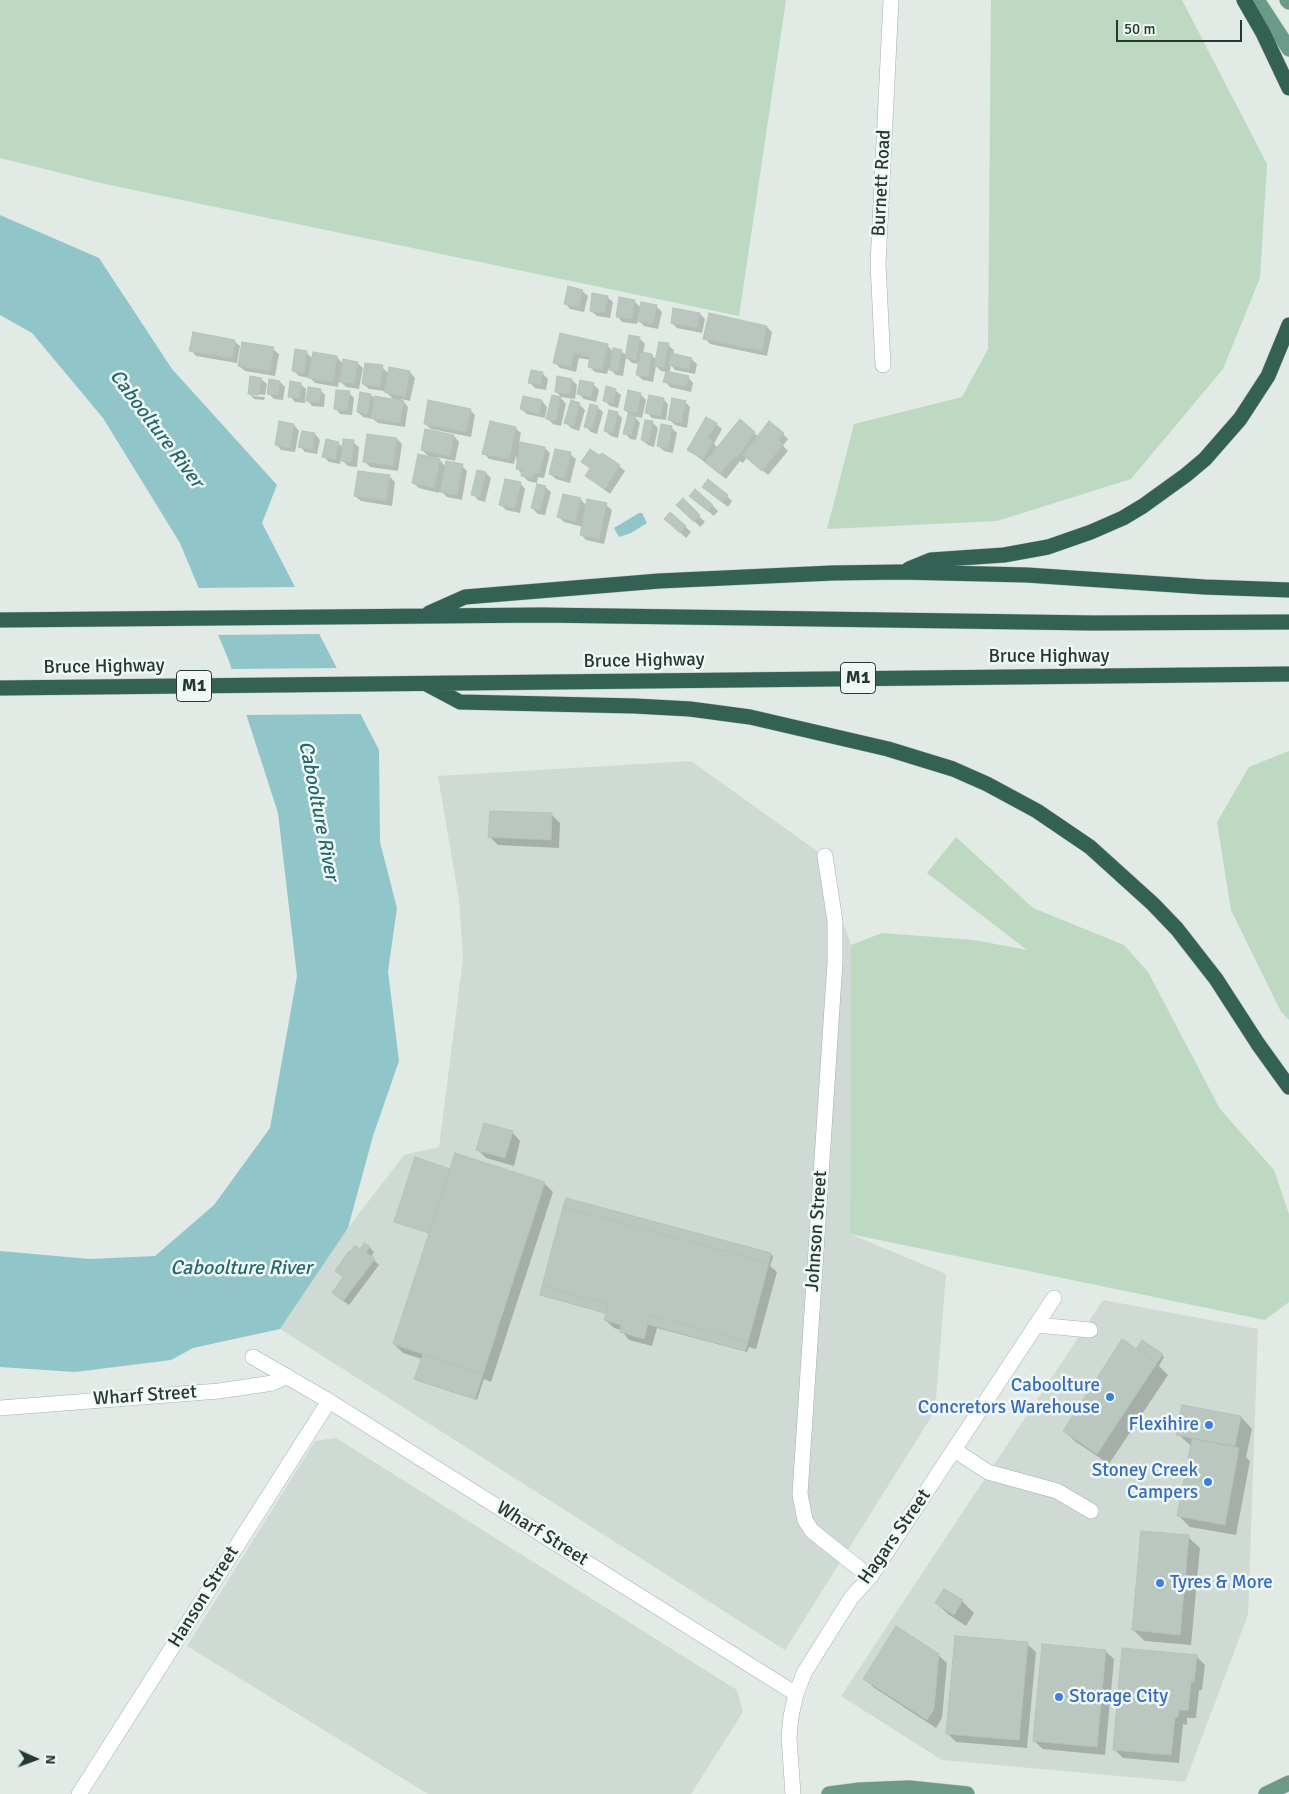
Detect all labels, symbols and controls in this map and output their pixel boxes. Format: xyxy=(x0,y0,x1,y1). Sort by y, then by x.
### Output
scale bar xyxy=(1119,10,1245,42)
text: 50 m xyxy=(1124,20,1155,38)
street label: Burnett Road xyxy=(868,129,896,237)
water label: Caboolture River xyxy=(104,365,208,493)
street label: Bruce Highway xyxy=(989,646,1109,668)
street label: Bruce Highway xyxy=(583,649,705,673)
street label: Bruce Highway xyxy=(43,655,165,679)
road number: M1 xyxy=(840,662,876,694)
road number: M1 xyxy=(176,670,212,701)
water label: Caboolture River xyxy=(293,739,343,883)
street label: Johnson Street xyxy=(801,1170,833,1292)
water label: Caboolture River xyxy=(170,1257,312,1281)
place label: Caboolture Concretors Warehouse xyxy=(918,1375,1100,1419)
street label: Wharf Street xyxy=(92,1381,198,1411)
marker: Caboolture Concretors Warehouse xyxy=(1104,1391,1116,1403)
place label: Flexihire xyxy=(1129,1414,1199,1436)
marker: Flexihire xyxy=(1203,1419,1215,1431)
place label: Stoney Creek Campers xyxy=(1092,1460,1198,1504)
marker: Stoney Creek Campers xyxy=(1202,1476,1214,1488)
street label: Hagars Street xyxy=(854,1485,936,1589)
street label: Wharf Street xyxy=(492,1497,592,1571)
street label: Hanson Street xyxy=(164,1542,244,1652)
place label: Tyres & More xyxy=(1170,1572,1273,1594)
marker: Tyres & More xyxy=(1154,1577,1166,1589)
place label: Storage City xyxy=(1069,1686,1168,1708)
marker: Storage City xyxy=(1053,1691,1065,1703)
north arrow xyxy=(10,1734,60,1784)
text: N xyxy=(42,1754,59,1765)

